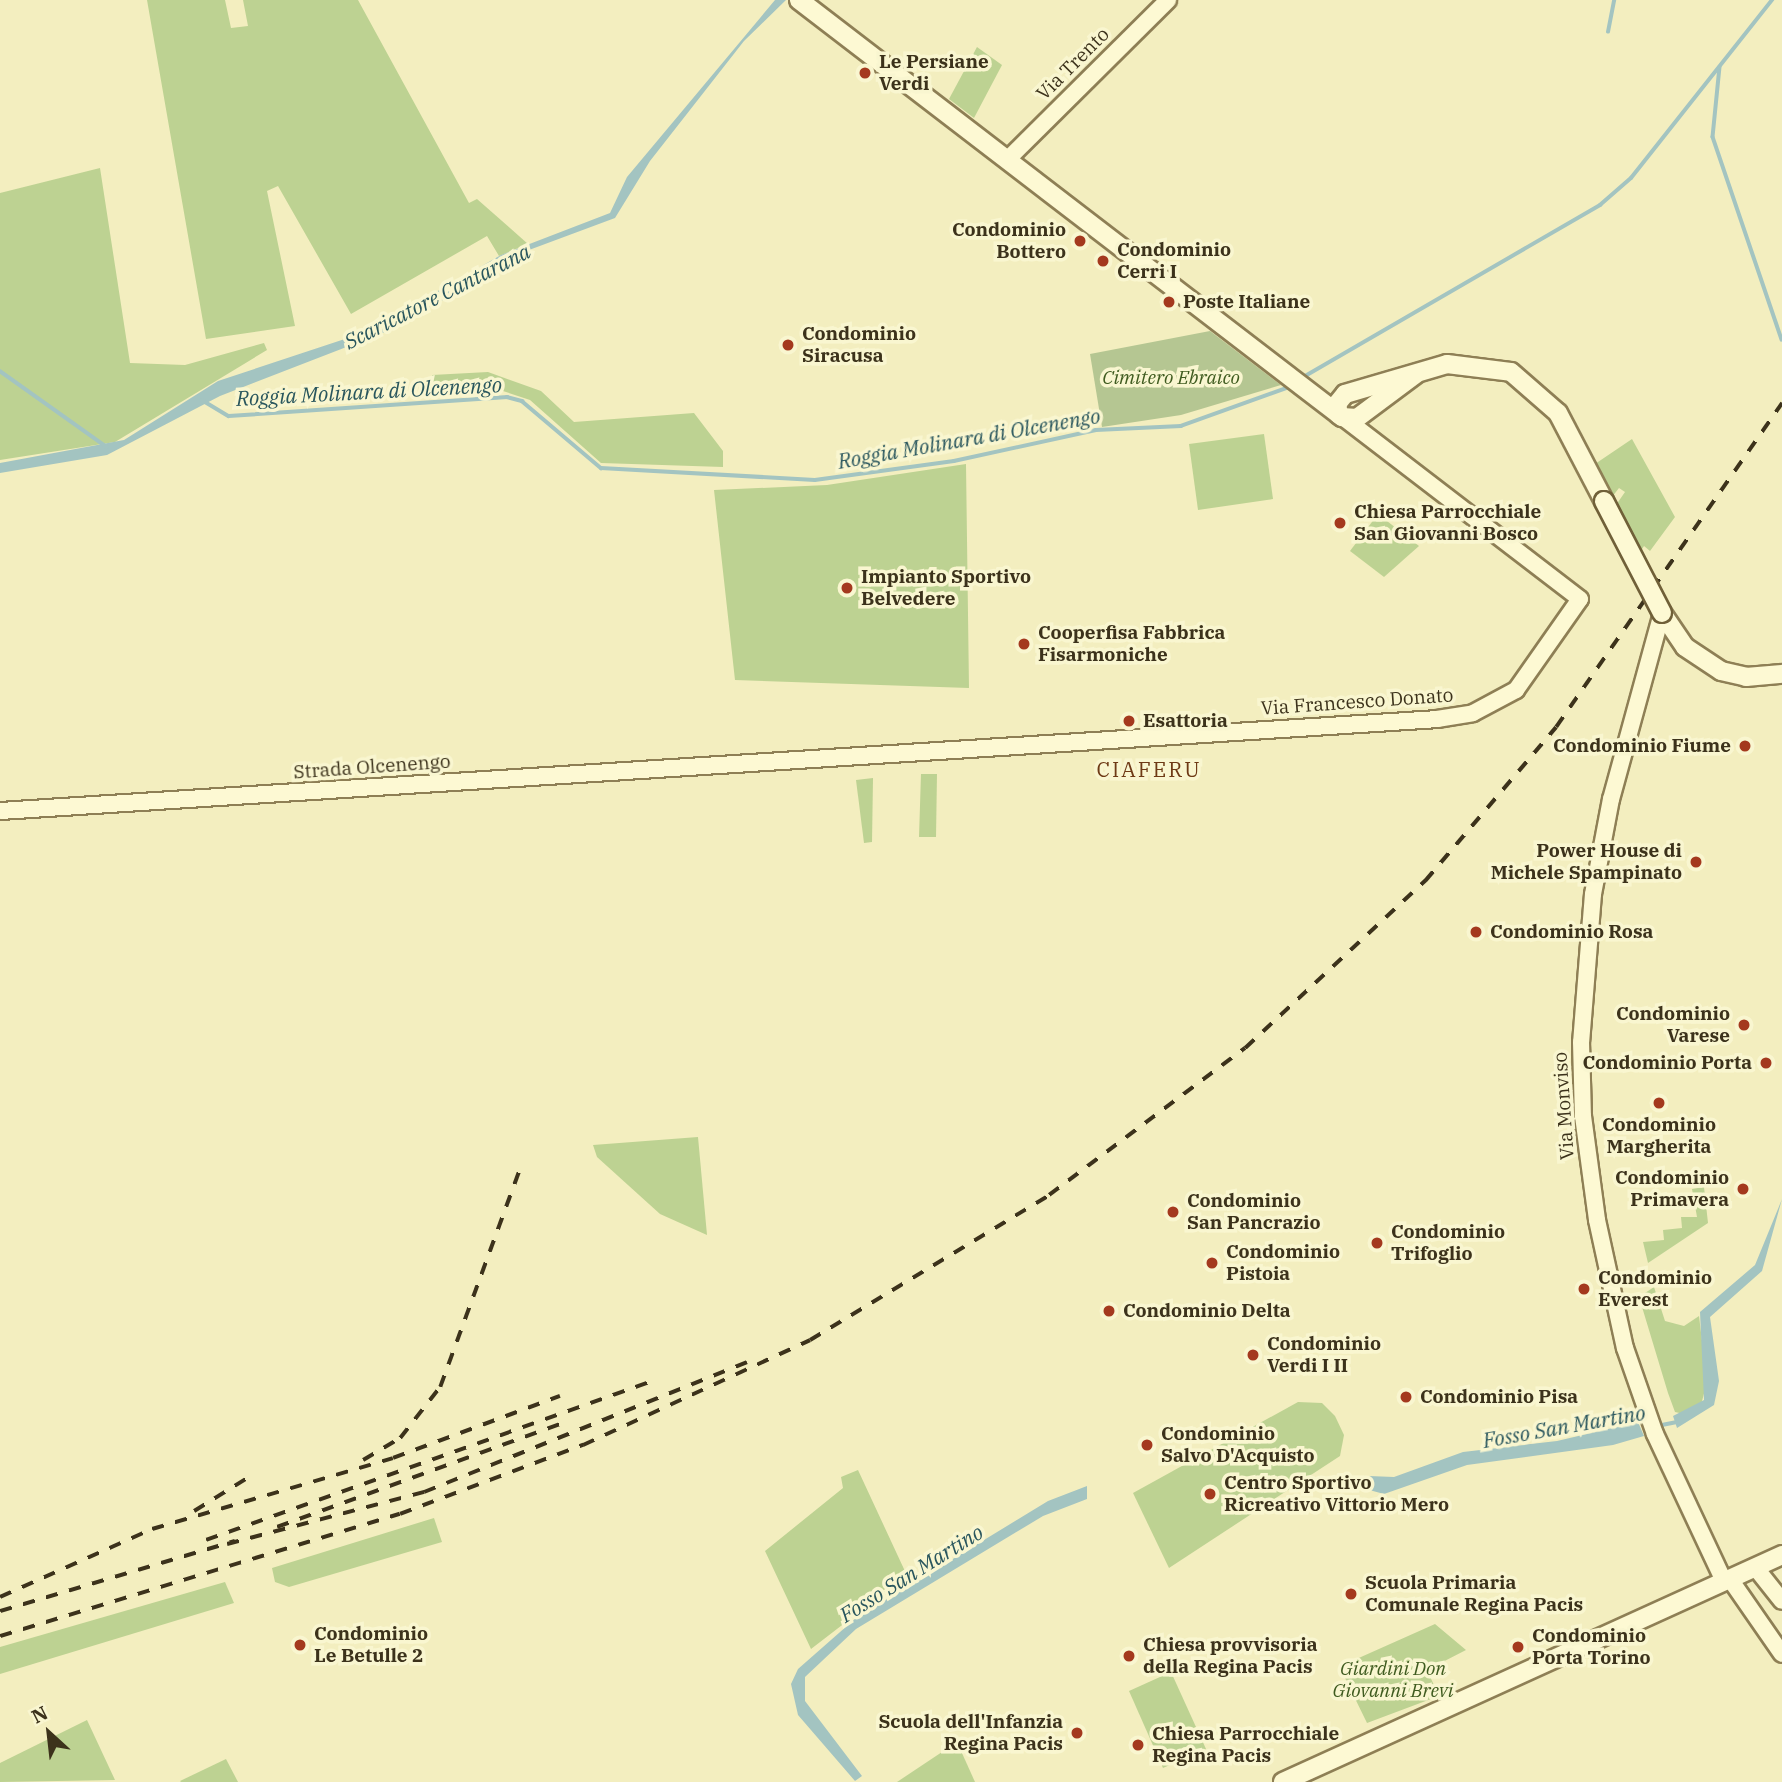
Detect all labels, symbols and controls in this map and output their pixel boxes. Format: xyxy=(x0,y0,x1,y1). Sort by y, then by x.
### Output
street label: Via Trento xyxy=(1032,23,1114,105)
place label: Le Persiane Verdi xyxy=(879,51,989,95)
marker: Le Persiane Verdi xyxy=(857,65,873,81)
place label: Condominio Bottero xyxy=(952,219,1066,263)
marker: Condominio Bottero xyxy=(1072,233,1088,249)
water label: Scaricatore Cantarana xyxy=(340,238,534,354)
place label: Condominio Cerri I xyxy=(1117,239,1231,283)
marker: Condominio Cerri I xyxy=(1095,253,1111,269)
place label: Poste Italiane xyxy=(1183,291,1310,313)
marker: Poste Italiane xyxy=(1161,294,1177,310)
place label: Condominio Siracusa xyxy=(802,323,916,367)
marker: Condominio Siracusa xyxy=(780,337,796,353)
park label: Cimitero Ebraico xyxy=(1102,367,1240,389)
water label: Roggia Molinara di Olcenengo xyxy=(235,371,503,411)
water label: Roggia Molinara di Olcenengo xyxy=(836,402,1102,474)
place label: Chiesa Parrocchiale San Giovanni Bosco xyxy=(1354,501,1541,545)
marker: Chiesa Parrocchiale San Giovanni Bosco xyxy=(1332,515,1348,531)
place label: Impianto Sportivo Belvedere xyxy=(861,566,1031,610)
marker: Impianto Sportivo Belvedere xyxy=(839,580,855,596)
place label: Cooperfisa Fabbrica Fisarmoniche xyxy=(1038,622,1225,666)
marker: Cooperfisa Fabbrica Fisarmoniche xyxy=(1016,636,1032,652)
street label: Via Francesco Donato xyxy=(1260,684,1454,720)
place label: Esattoria xyxy=(1143,710,1228,732)
marker: Esattoria xyxy=(1121,713,1137,729)
place label: Condominio Fiume xyxy=(1553,735,1731,757)
marker: Condominio Fiume xyxy=(1737,738,1753,754)
street label: Strada Olcenengo xyxy=(293,750,451,784)
district label: CIAFERU xyxy=(1097,756,1201,782)
place label: Power House di Michele Spampinato xyxy=(1491,840,1682,884)
marker: Power House di Michele Spampinato xyxy=(1688,854,1704,870)
place label: Condominio Rosa xyxy=(1490,921,1653,943)
marker: Condominio Rosa xyxy=(1468,924,1484,940)
place label: Condominio Varese xyxy=(1616,1003,1730,1047)
marker: Condominio Varese xyxy=(1736,1017,1752,1033)
street label: Via Monviso xyxy=(1549,1051,1579,1161)
place label: Condominio Porta xyxy=(1583,1052,1752,1074)
marker: Condominio Porta xyxy=(1758,1055,1774,1071)
marker: Condominio Margherita xyxy=(1651,1095,1667,1111)
place label: Condominio Margherita xyxy=(1602,1114,1716,1158)
place label: Condominio Primavera xyxy=(1615,1167,1729,1211)
marker: Condominio Primavera xyxy=(1735,1181,1751,1197)
place label: Condominio San Pancrazio xyxy=(1187,1190,1320,1234)
marker: Condominio San Pancrazio xyxy=(1165,1204,1181,1220)
place label: Condominio Trifoglio xyxy=(1391,1221,1505,1265)
marker: Condominio Trifoglio xyxy=(1369,1235,1385,1251)
place label: Condominio Pistoia xyxy=(1226,1241,1340,1285)
marker: Condominio Pistoia xyxy=(1204,1255,1220,1271)
place label: Condominio Everest xyxy=(1598,1267,1712,1311)
marker: Condominio Everest xyxy=(1576,1281,1592,1297)
place label: Condominio Delta xyxy=(1123,1300,1291,1322)
marker: Condominio Delta xyxy=(1101,1303,1117,1319)
place label: Condominio Verdi I II xyxy=(1267,1333,1381,1377)
marker: Condominio Verdi I II xyxy=(1245,1347,1261,1363)
place label: Condominio Pisa xyxy=(1420,1386,1578,1408)
marker: Condominio Pisa xyxy=(1398,1389,1414,1405)
water label: Fosso San Martino xyxy=(1481,1399,1647,1453)
place label: Condominio Salvo D'Acquisto xyxy=(1161,1423,1314,1467)
marker: Condominio Salvo D'Acquisto xyxy=(1139,1437,1155,1453)
place label: Centro Sportivo Ricreativo Vittorio Mero xyxy=(1224,1472,1449,1516)
marker: Centro Sportivo Ricreativo Vittorio Mero xyxy=(1202,1486,1218,1502)
water label: Fosso San Martino xyxy=(835,1519,987,1627)
place label: Scuola Primaria Comunale Regina Pacis xyxy=(1365,1572,1583,1616)
marker: Scuola Primaria Comunale Regina Pacis xyxy=(1343,1586,1359,1602)
place label: Condominio Le Betulle 2 xyxy=(314,1623,428,1667)
place label: Condominio Porta Torino xyxy=(1532,1625,1651,1669)
place label: Chiesa provvisoria della Regina Pacis xyxy=(1143,1634,1318,1678)
marker: Condominio Le Betulle 2 xyxy=(292,1637,308,1653)
marker: Condominio Porta Torino xyxy=(1510,1639,1526,1655)
marker: Chiesa provvisoria della Regina Pacis xyxy=(1121,1648,1137,1664)
park label: Giardini Don Giovanni Brevi xyxy=(1333,1658,1453,1702)
north arrow xyxy=(14,1698,84,1768)
text: N xyxy=(27,1700,52,1728)
place label: Scuola dell'Infanzia Regina Pacis xyxy=(878,1711,1063,1755)
place label: Chiesa Parrocchiale Regina Pacis xyxy=(1152,1723,1339,1767)
marker: Scuola dell'Infanzia Regina Pacis xyxy=(1069,1725,1085,1741)
marker: Chiesa Parrocchiale Regina Pacis xyxy=(1130,1737,1146,1753)

